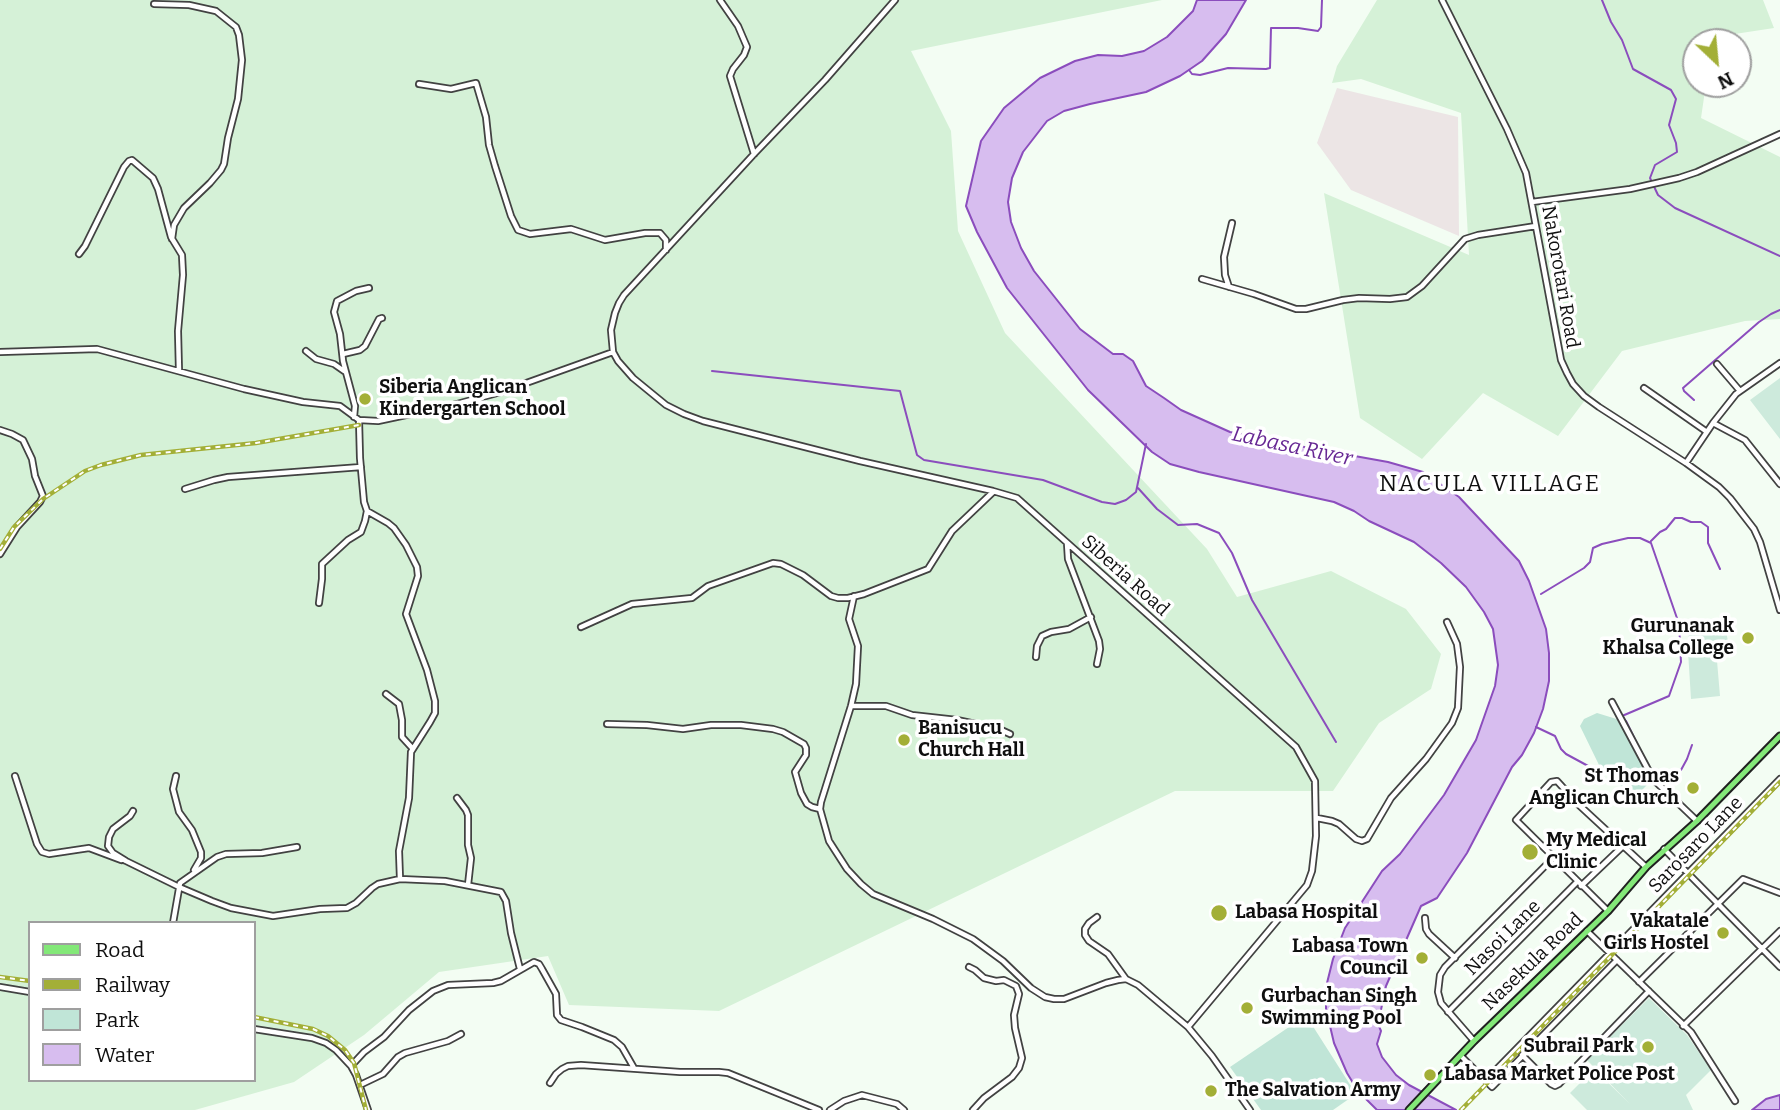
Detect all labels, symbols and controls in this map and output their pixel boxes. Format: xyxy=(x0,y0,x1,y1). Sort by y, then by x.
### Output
north arrow xyxy=(1682,28,1752,98)
text: N xyxy=(1714,67,1737,94)
street label: Nakorotari Road xyxy=(1536,204,1584,350)
place label: Siberia Anglican Kindergarten School xyxy=(379,377,566,421)
marker: Siberia Anglican Kindergarten School xyxy=(357,391,373,407)
water label: Labasa River xyxy=(1230,422,1354,472)
district label: NACULA VILLAGE xyxy=(1381,471,1599,499)
street label: Siberia Road xyxy=(1076,531,1174,621)
place label: Gurunanak Khalsa College xyxy=(1603,616,1734,660)
marker: Gurunanak Khalsa College xyxy=(1740,630,1756,646)
place label: Banisucu Church Hall xyxy=(918,718,1025,762)
marker: Banisucu Church Hall xyxy=(896,732,912,748)
place label: St Thomas Anglican Church xyxy=(1529,766,1679,810)
marker: St Thomas Anglican Church xyxy=(1685,780,1701,796)
street label: Sarosaro Lane xyxy=(1644,792,1748,898)
place label: My Medical Clinic xyxy=(1546,830,1647,874)
marker: My Medical Clinic xyxy=(1520,842,1540,862)
street label: Nasoi Lane xyxy=(1460,895,1546,981)
place label: Labasa Hospital xyxy=(1235,902,1378,924)
marker: Labasa Hospital xyxy=(1209,903,1229,923)
street label: Nasekula Road xyxy=(1478,908,1588,1016)
place label: Vakatale Girls Hostel xyxy=(1603,911,1709,955)
legend xyxy=(28,921,256,1082)
marker: Vakatale Girls Hostel xyxy=(1715,925,1731,941)
place label: Labasa Town Council xyxy=(1292,936,1408,980)
text: Road xyxy=(95,937,144,963)
marker: Labasa Town Council xyxy=(1414,950,1430,966)
text: Railway xyxy=(95,972,170,998)
place label: Gurbachan Singh Swimming Pool xyxy=(1261,986,1417,1030)
marker: Gurbachan Singh Swimming Pool xyxy=(1239,1000,1255,1016)
text: Park xyxy=(95,1007,139,1033)
place label: Subrail Park xyxy=(1523,1036,1634,1058)
marker: Subrail Park xyxy=(1640,1039,1656,1055)
text: Water xyxy=(95,1042,154,1068)
place label: Labasa Market Police Post xyxy=(1444,1064,1675,1086)
marker: Labasa Market Police Post xyxy=(1422,1067,1438,1083)
place label: The Salvation Army xyxy=(1225,1080,1401,1102)
marker: The Salvation Army xyxy=(1203,1083,1219,1099)

